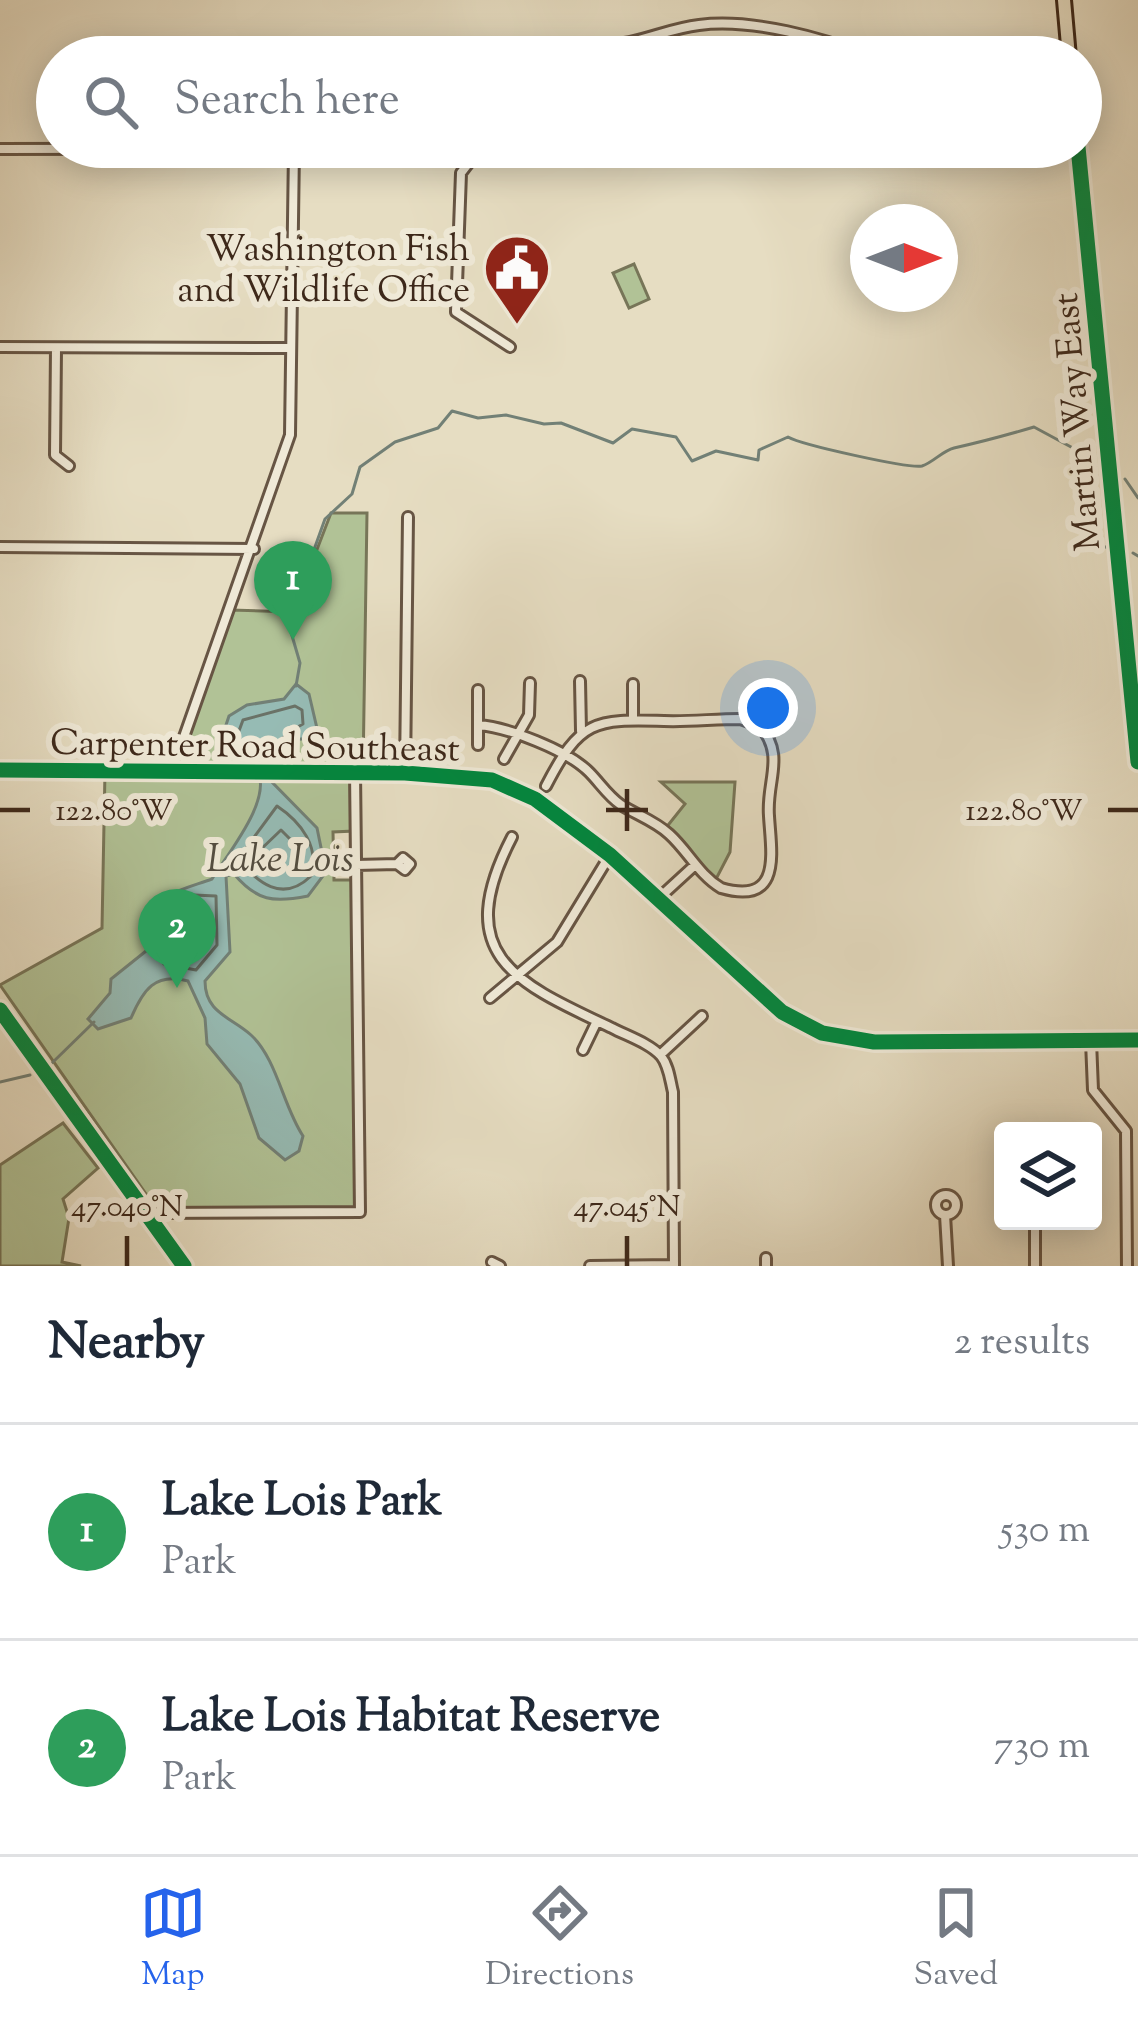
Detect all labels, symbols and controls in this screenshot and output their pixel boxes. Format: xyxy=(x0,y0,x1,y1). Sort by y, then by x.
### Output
search box xyxy=(36,36,1102,168)
icon: search xyxy=(78,69,144,135)
text: Search here xyxy=(174,70,400,135)
north arrow xyxy=(850,204,958,312)
place label: Washington Fish and Wildlife Office xyxy=(177,225,470,318)
public building icon: Washington Fish and Wildlife Office xyxy=(482,233,552,327)
street label: Martin Way East xyxy=(1042,291,1116,553)
pin: 1 xyxy=(254,541,332,640)
your location xyxy=(738,678,798,738)
street label: Carpenter Road Southeast xyxy=(50,718,460,778)
text: 122.80°W xyxy=(55,791,173,834)
text: 122.80°W xyxy=(965,791,1083,834)
water label: Lake Lois xyxy=(206,834,354,890)
pin: 2 xyxy=(138,889,216,988)
map controls xyxy=(994,1122,1102,1230)
button: layers xyxy=(994,1122,1102,1230)
text: 47.040°N xyxy=(71,1187,183,1230)
text: 47.045°N xyxy=(573,1187,681,1230)
text: Nearby xyxy=(48,1308,205,1381)
text: 2 results xyxy=(954,1316,1090,1372)
text: Lake Lois Park xyxy=(162,1471,442,1536)
text: 1 xyxy=(80,1504,94,1560)
text: 530 m xyxy=(1000,1504,1090,1560)
text: Park xyxy=(162,1536,237,1592)
text: Lake Lois Habitat Reserve xyxy=(162,1687,660,1752)
text: 2 xyxy=(78,1720,96,1776)
text: 730 m xyxy=(994,1720,1090,1776)
text: Park xyxy=(162,1752,237,1808)
tab: Map xyxy=(140,1880,206,2000)
tab: Directions xyxy=(485,1880,634,2000)
tab: Saved xyxy=(914,1880,998,2000)

